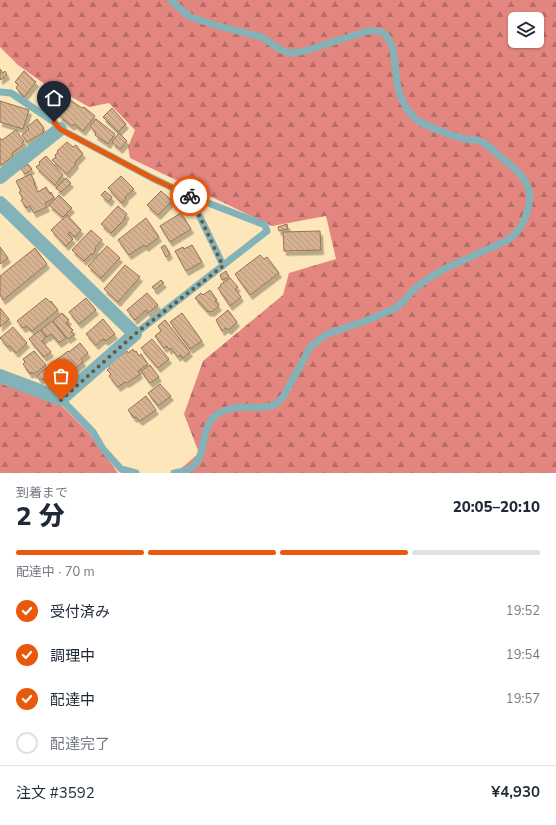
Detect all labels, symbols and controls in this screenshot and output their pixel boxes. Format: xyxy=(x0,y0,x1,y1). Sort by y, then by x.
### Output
map controls xyxy=(508,12,544,48)
button: layers xyxy=(508,12,544,48)
pin xyxy=(37,81,71,122)
icon: home xyxy=(43,87,65,109)
courier xyxy=(170,176,210,216)
icon: bike xyxy=(179,185,201,207)
pin xyxy=(44,359,78,400)
icon: bag xyxy=(50,365,72,387)
text: 到着まで xyxy=(16,484,68,502)
text: 20:05–20:10 xyxy=(453,497,540,517)
text: 2 分 xyxy=(16,499,65,534)
text: 配達中 · 70 m xyxy=(16,563,95,581)
icon: check xyxy=(16,600,38,622)
text: 受付済み xyxy=(50,602,110,622)
text: 19:52 xyxy=(506,602,540,620)
icon: check xyxy=(16,644,38,666)
text: 調理中 xyxy=(50,646,95,666)
text: 19:54 xyxy=(506,646,540,664)
icon: check xyxy=(16,688,38,710)
text: 配達中 xyxy=(50,690,95,710)
text: 19:57 xyxy=(506,690,540,708)
text: 配達完了 xyxy=(50,734,110,754)
text: ¥4,930 xyxy=(491,782,540,802)
text: 注文 #3592 xyxy=(16,783,95,803)

